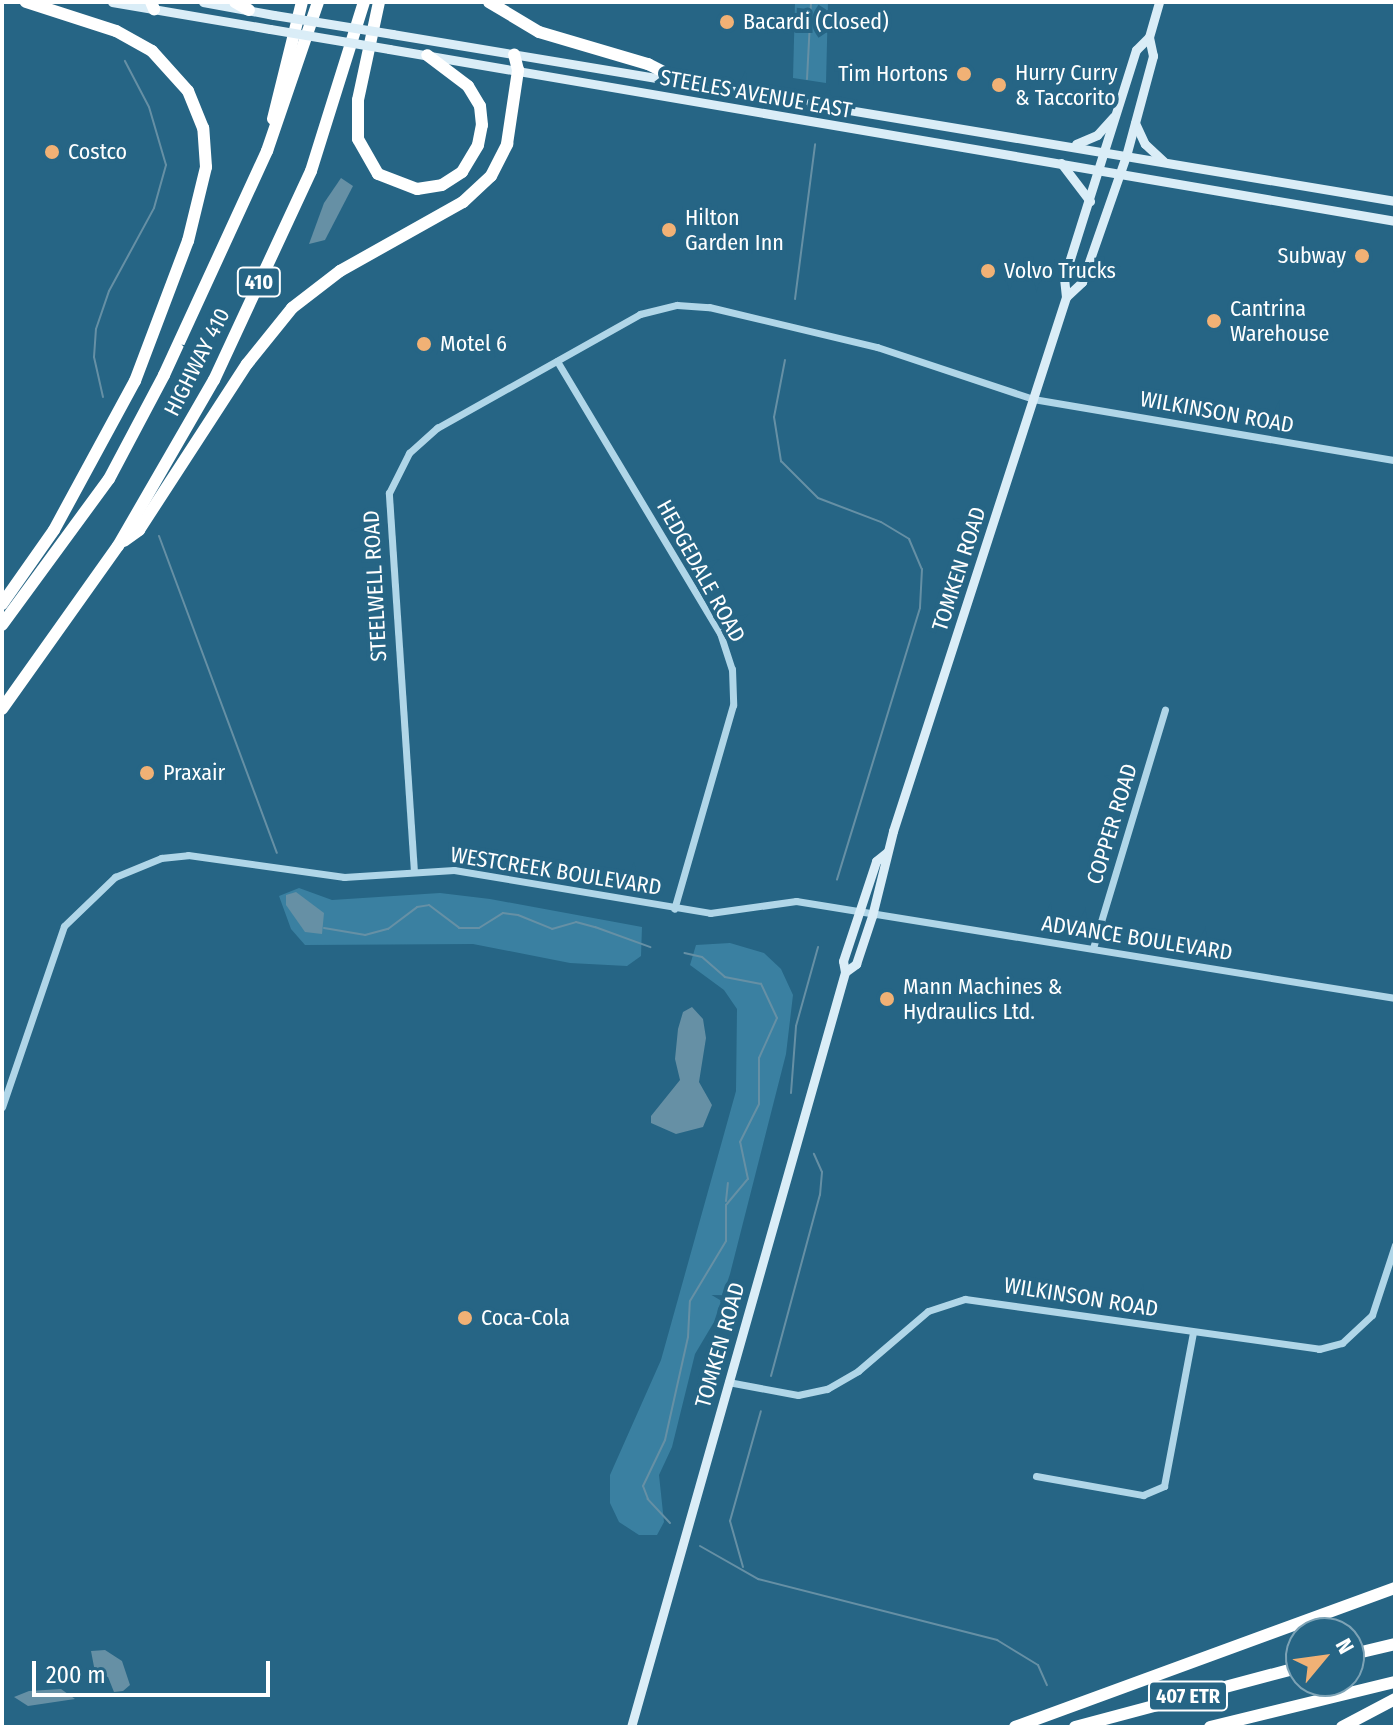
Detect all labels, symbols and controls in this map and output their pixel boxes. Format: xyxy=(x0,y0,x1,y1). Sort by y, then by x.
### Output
place label: Bacardi (Closed) xyxy=(743,9,889,35)
marker: Bacardi (Closed) xyxy=(718,13,736,31)
place label: Hurry Curry & Taccorito xyxy=(1015,59,1118,110)
place label: Tim Hortons xyxy=(838,61,948,87)
street label: STEELES AVENUE EAST xyxy=(658,64,854,124)
marker: Tim Hortons xyxy=(955,65,973,83)
marker: Hurry Curry & Taccorito xyxy=(990,76,1008,94)
place label: Costco xyxy=(68,139,127,165)
marker: Costco xyxy=(43,143,61,161)
place label: Hilton Garden Inn xyxy=(685,204,784,256)
marker: Hilton Garden Inn xyxy=(660,221,678,239)
place label: Subway xyxy=(1277,243,1346,269)
marker: Subway xyxy=(1353,247,1371,265)
place label: Volvo Trucks xyxy=(1004,258,1116,284)
marker: Volvo Trucks xyxy=(979,262,997,280)
road number: 410 xyxy=(235,266,283,298)
place label: Cantrina Warehouse xyxy=(1230,295,1329,346)
street label: HIGHWAY 410 xyxy=(159,304,235,420)
marker: Cantrina Warehouse xyxy=(1205,312,1223,330)
place label: Motel 6 xyxy=(440,331,507,357)
marker: Motel 6 xyxy=(415,335,433,353)
street label: WILKINSON ROAD xyxy=(1138,385,1296,439)
street label: HEDGEDALE ROAD xyxy=(651,495,751,647)
street label: TOMKEN ROAD xyxy=(927,504,991,634)
street label: STEELWELL ROAD xyxy=(358,510,392,662)
place label: Praxair xyxy=(163,760,225,786)
street label: COPPER ROAD xyxy=(1081,760,1143,888)
marker: Praxair xyxy=(138,764,156,782)
street label: WESTCREEK BOULEVARD xyxy=(449,841,663,901)
street label: ADVANCE BOULEVARD xyxy=(1040,910,1234,966)
place label: Mann Machines & Hydraulics Ltd. xyxy=(903,973,1062,1024)
marker: Mann Machines & Hydraulics Ltd. xyxy=(878,990,896,1008)
street label: WILKINSON ROAD xyxy=(1002,1272,1160,1322)
street label: TOMKEN ROAD xyxy=(690,1279,750,1411)
place label: Coca-Cola xyxy=(481,1305,570,1331)
marker: Coca-Cola xyxy=(456,1309,474,1327)
north arrow xyxy=(1285,1617,1365,1697)
text: N xyxy=(1330,1634,1360,1658)
scale bar xyxy=(36,1645,274,1695)
text: 200 m xyxy=(46,1661,106,1689)
road number: 407 ETR xyxy=(1146,1680,1230,1712)

